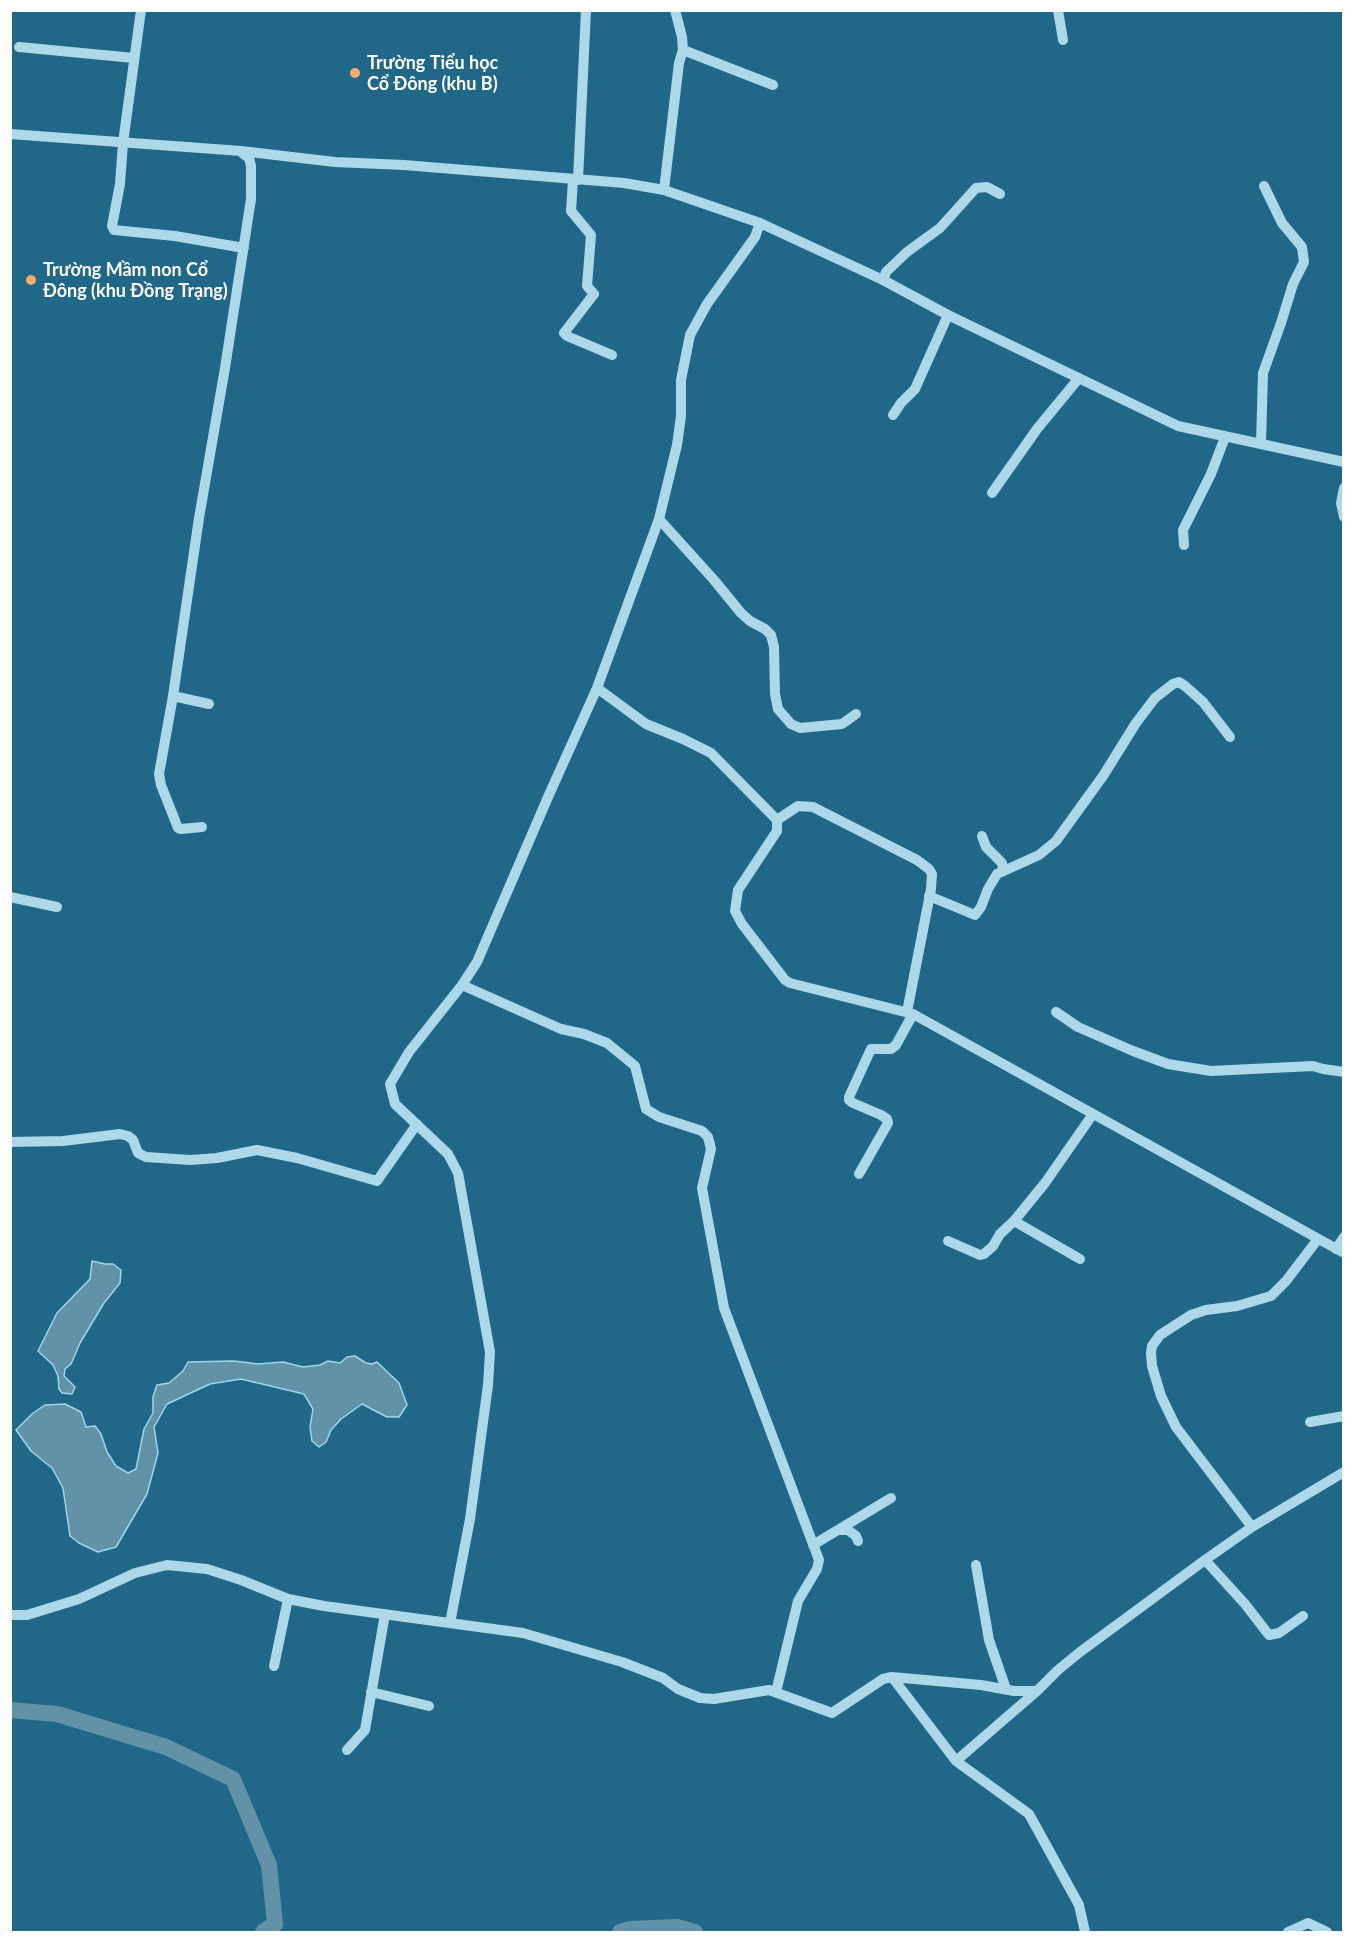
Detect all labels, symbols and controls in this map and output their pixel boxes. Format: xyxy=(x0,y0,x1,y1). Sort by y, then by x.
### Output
place label: Trường Tiểu học Cổ Đông (khu B) xyxy=(367,52,498,94)
marker: Trường Tiểu học Cổ Đông (khu B) xyxy=(348,66,362,80)
place label: Trường Mầm non Cổ Đông (khu Đồng Trạng) xyxy=(43,259,228,302)
marker: Trường Mầm non Cổ Đông (khu Đồng Trạng) xyxy=(24,273,38,287)

